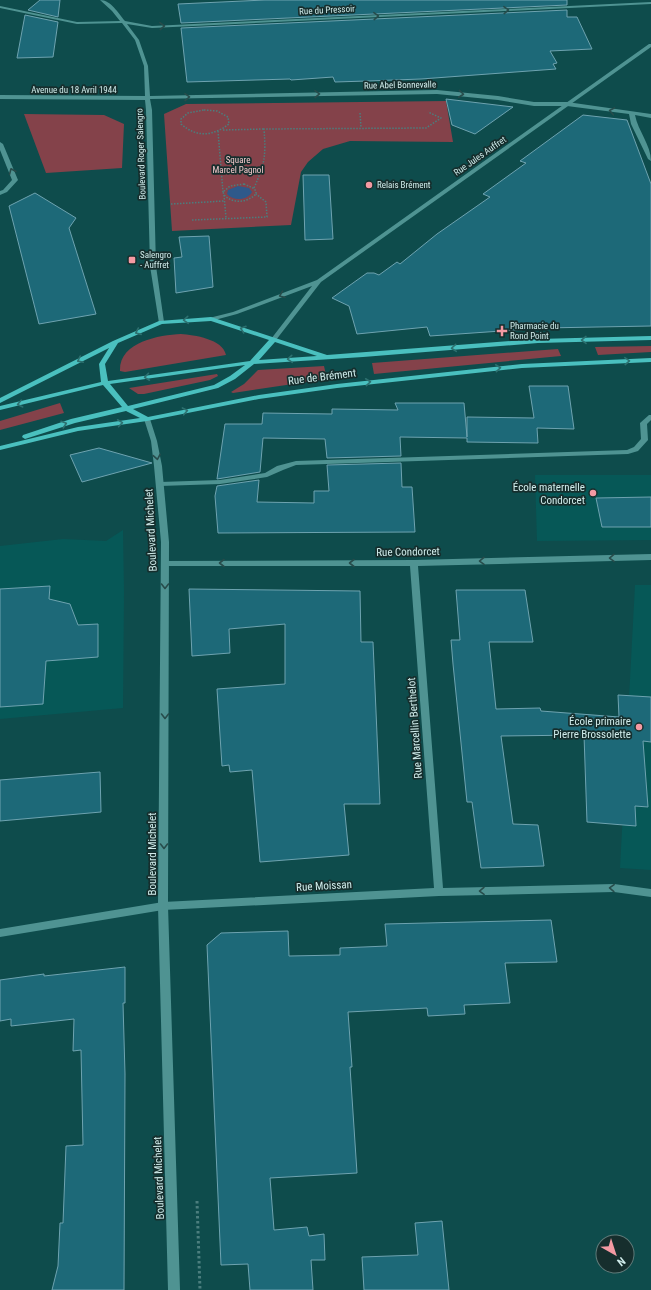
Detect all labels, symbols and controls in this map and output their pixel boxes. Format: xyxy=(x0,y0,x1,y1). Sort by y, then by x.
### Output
street label: Rue du Pressoir xyxy=(299,4,355,16)
one-way arrow xyxy=(503,6,509,14)
one-way arrow xyxy=(373,12,379,20)
one-way arrow xyxy=(159,22,165,31)
street label: Rue Abel Bonnevalle xyxy=(364,79,436,91)
street label: Avenue du 18 Avril 1944 xyxy=(31,85,117,95)
one-way arrow xyxy=(314,90,320,99)
one-way arrow xyxy=(458,90,464,99)
one-way arrow xyxy=(184,93,190,101)
one-way arrow xyxy=(609,107,615,116)
street label: Boulevard Roger Salengro xyxy=(134,108,148,200)
street label: Rue Jules Auffret xyxy=(452,134,508,178)
park label: Square Marcel Pagnol xyxy=(213,155,263,175)
one-way arrow xyxy=(8,168,16,175)
marker: Relais Brément xyxy=(364,180,374,190)
place label: Relais Brément xyxy=(377,180,431,190)
place label: Salengro - Auffret xyxy=(140,250,172,270)
marker: Salengro - Auffret xyxy=(127,255,137,265)
one-way arrow xyxy=(279,291,286,299)
one-way arrow xyxy=(183,316,189,325)
place label: Pharmacie du Rond Point xyxy=(510,321,559,341)
one-way arrow xyxy=(239,325,246,333)
marker: Pharmacie du Rond Point xyxy=(497,326,507,336)
one-way arrow xyxy=(135,327,142,335)
one-way arrow xyxy=(581,336,587,344)
one-way arrow xyxy=(451,343,457,352)
one-way arrow xyxy=(77,355,85,363)
one-way arrow xyxy=(287,355,293,364)
one-way arrow xyxy=(624,356,630,365)
one-way arrow xyxy=(495,364,501,373)
street label: Rue de Brément xyxy=(287,366,357,388)
one-way arrow xyxy=(144,372,150,381)
one-way arrow xyxy=(365,378,371,387)
one-way arrow xyxy=(17,399,23,407)
one-way arrow xyxy=(182,408,188,416)
one-way arrow xyxy=(117,419,123,428)
one-way arrow xyxy=(60,420,67,429)
one-way arrow xyxy=(152,453,160,460)
place label: École maternelle Condorcet xyxy=(513,481,585,507)
street label: Boulevard Michelet xyxy=(142,488,160,572)
marker: École maternelle Condorcet xyxy=(588,488,598,498)
street label: Rue Condorcet xyxy=(376,545,440,559)
one-way arrow xyxy=(609,554,615,562)
one-way arrow xyxy=(479,557,485,566)
one-way arrow xyxy=(219,559,225,567)
one-way arrow xyxy=(349,559,355,567)
one-way arrow xyxy=(161,583,169,589)
street label: Rue Marcellin Berthelot xyxy=(405,677,425,779)
one-way arrow xyxy=(161,713,169,719)
place label: École primaire Pierre Brossolette xyxy=(553,715,631,741)
marker: École primaire Pierre Brossolette xyxy=(634,722,644,732)
street label: Boulevard Michelet xyxy=(146,813,159,895)
one-way arrow xyxy=(160,843,168,849)
street label: Rue Moissan xyxy=(296,878,352,894)
one-way arrow xyxy=(609,884,615,893)
one-way arrow xyxy=(479,887,485,895)
street label: Boulevard Michelet xyxy=(151,1136,167,1220)
north arrow xyxy=(595,1234,635,1274)
text: N xyxy=(614,1254,628,1269)

